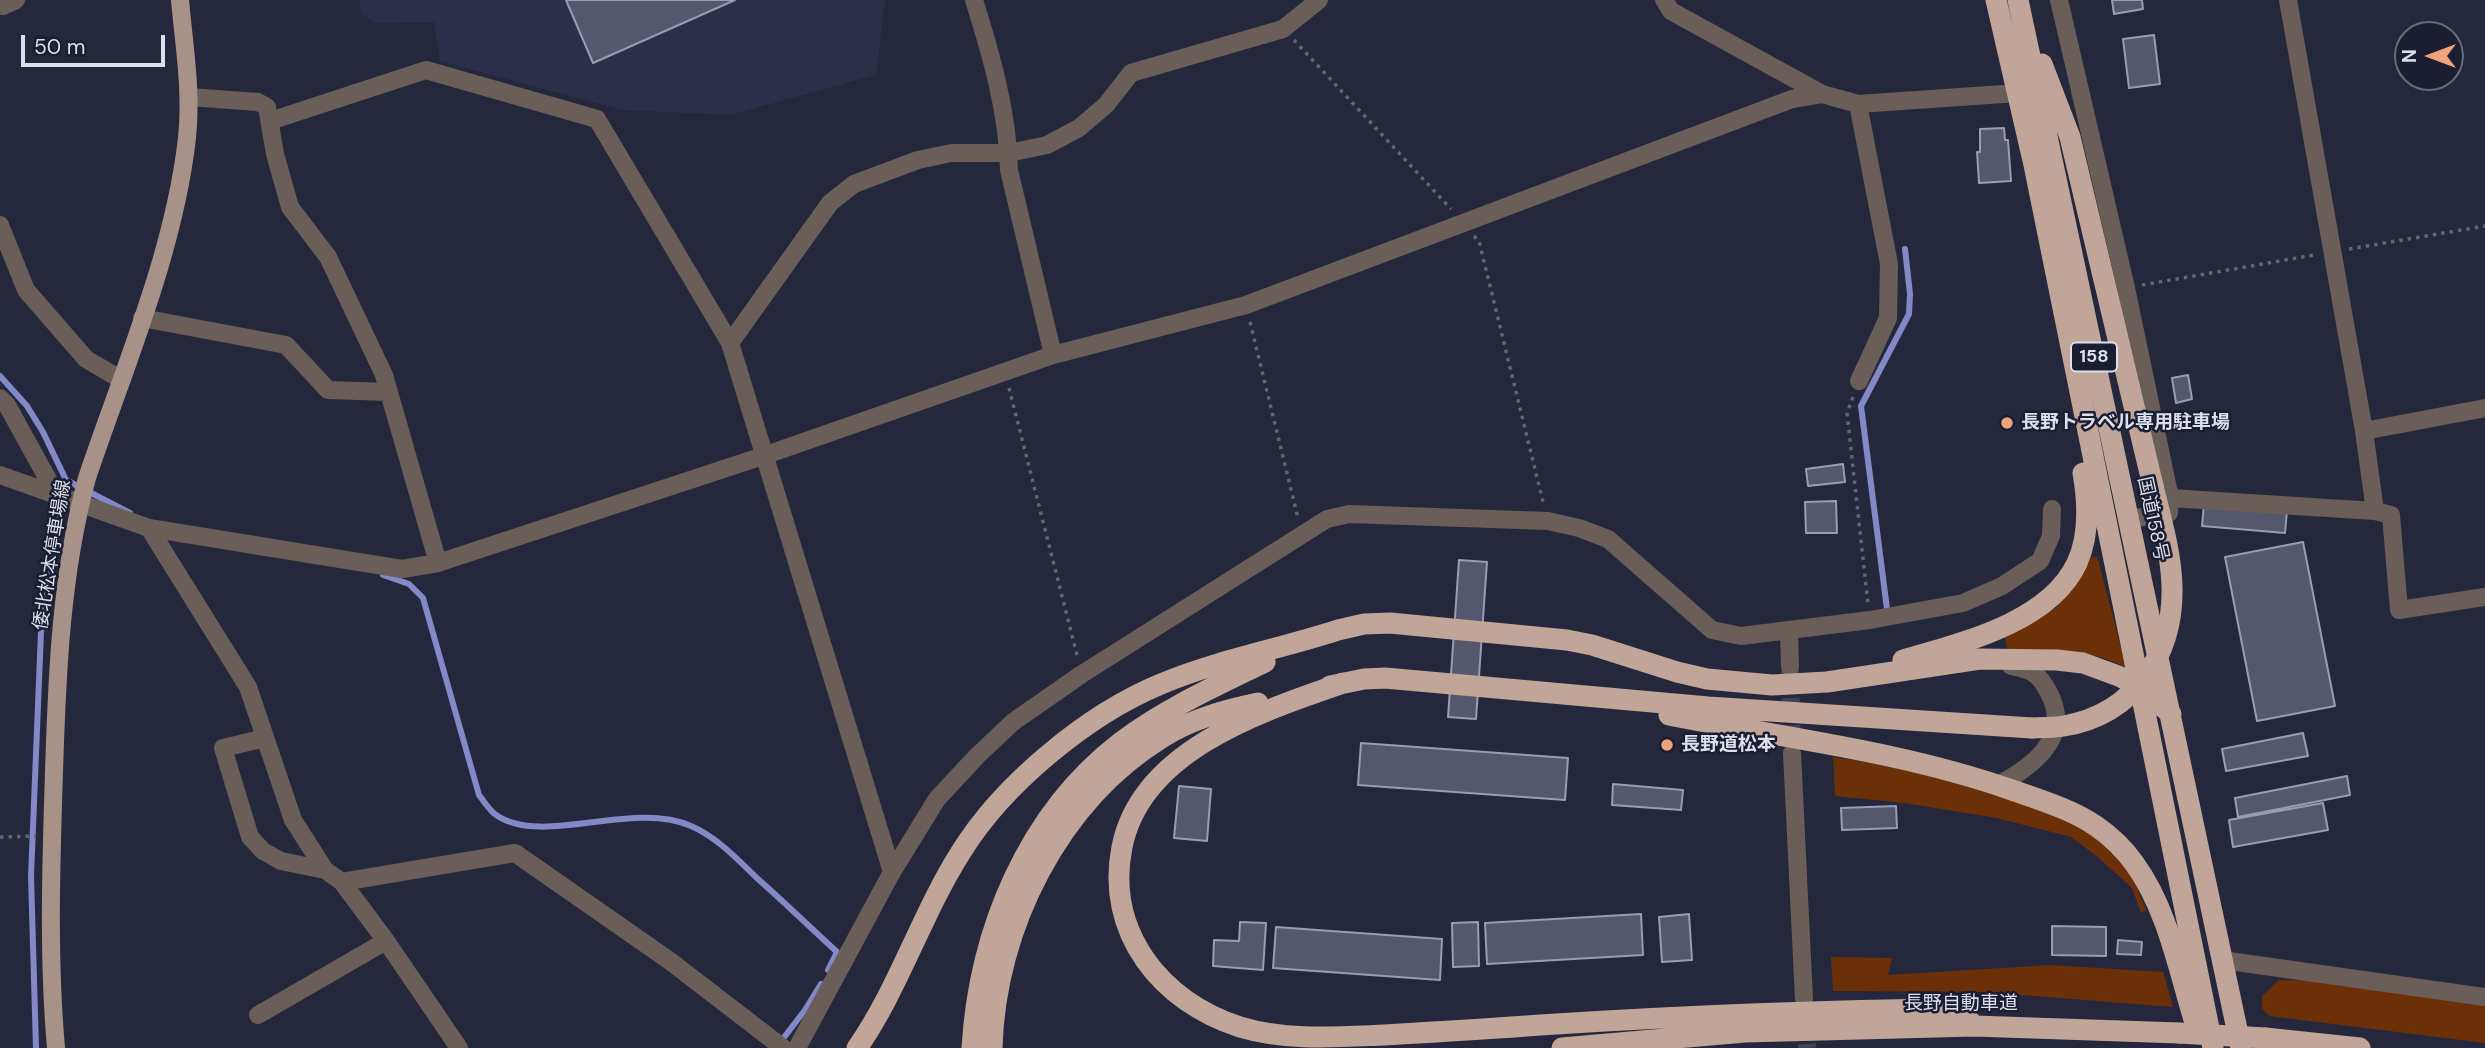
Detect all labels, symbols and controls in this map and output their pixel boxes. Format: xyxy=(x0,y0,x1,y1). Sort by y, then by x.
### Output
scale bar xyxy=(24,21,168,65)
north arrow xyxy=(2394,21,2464,91)
text: 50 m xyxy=(34,33,85,61)
text: N xyxy=(2397,49,2422,63)
road number: 158 xyxy=(2071,342,2117,372)
place label: 長野トラベル専用駐車場 xyxy=(2021,412,2230,434)
marker: 長野トラベル専用駐車場 xyxy=(1999,415,2015,431)
street label: 国道158号 xyxy=(2132,475,2172,563)
street label: 倭北松本停車場線 xyxy=(30,478,76,632)
place label: 長野道松本 xyxy=(1681,734,1776,756)
marker: 長野道松本 xyxy=(1659,737,1675,753)
street label: 長野自動車道 xyxy=(1904,993,2018,1015)

